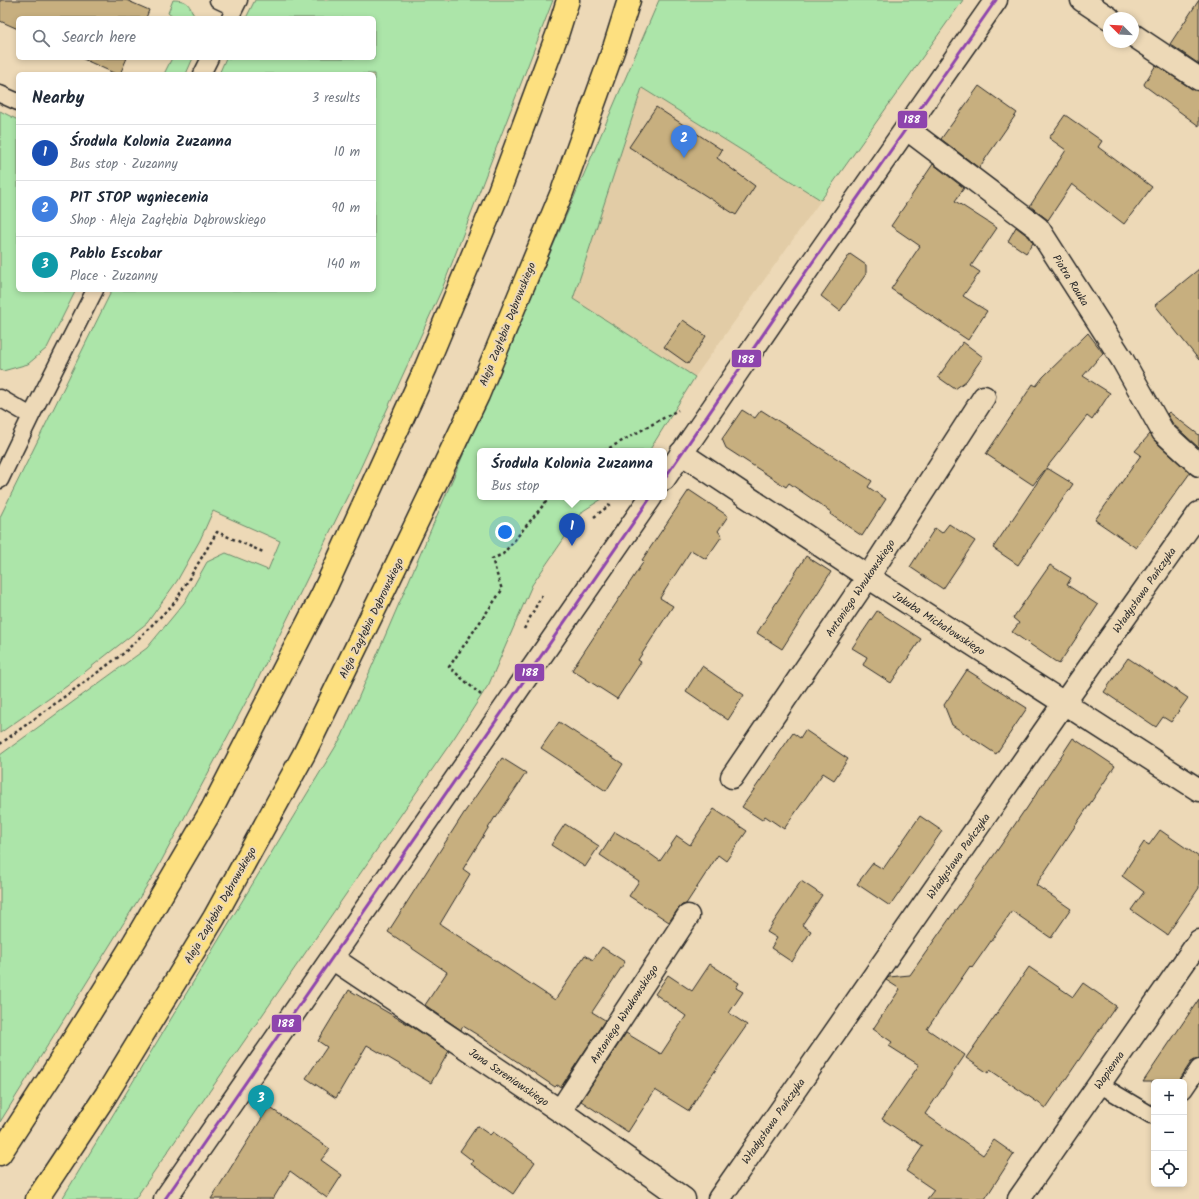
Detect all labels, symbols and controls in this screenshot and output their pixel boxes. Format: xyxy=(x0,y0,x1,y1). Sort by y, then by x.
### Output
north arrow xyxy=(1103,12,1139,48)
search box xyxy=(16,16,376,60)
text: Search here xyxy=(62,26,136,50)
icon: search xyxy=(30,27,52,49)
text: Nearby xyxy=(32,85,84,112)
text: 3 results xyxy=(312,88,360,109)
line badge: 188 xyxy=(897,110,928,129)
text: 188 xyxy=(904,111,921,129)
pin: 2 xyxy=(671,125,697,158)
text: Środula Kolonia Zuzanna xyxy=(70,130,232,154)
text: 1 xyxy=(43,142,47,163)
text: 10 m xyxy=(334,142,360,163)
text: Bus stop · Zuzanny xyxy=(70,154,178,175)
text: PIT STOP wgniecenia xyxy=(70,186,208,210)
text: 2 xyxy=(41,198,49,219)
text: 90 m xyxy=(332,198,360,219)
text: Shop · Aleja Zagłębia Dąbrowskiego xyxy=(70,210,266,231)
text: Pablo Escobar xyxy=(70,242,162,266)
street label: Piotra Rauka xyxy=(1047,251,1093,310)
text: 3 xyxy=(41,254,49,275)
text: 140 m xyxy=(327,254,360,275)
street label: Aleja Zagłębia Dąbrowskiego xyxy=(475,260,541,389)
text: Place · Zuzanny xyxy=(70,266,158,287)
line badge: 188 xyxy=(731,349,762,368)
text: 188 xyxy=(738,351,755,369)
popup xyxy=(477,448,667,500)
text: Środula Kolonia Zuzanna xyxy=(491,452,653,476)
text: Bus stop xyxy=(491,476,539,497)
pin: 1 xyxy=(559,513,585,546)
your location xyxy=(495,522,515,542)
street label: Antoniego Wnukowskiego xyxy=(821,536,900,641)
street label: Władysława Pańczyka xyxy=(1108,544,1181,637)
street label: Aleja Zagłębia Dąbrowskiego xyxy=(335,555,409,682)
street label: Jakuba Michałowskiego xyxy=(889,587,988,661)
line badge: 188 xyxy=(514,663,545,682)
text: 188 xyxy=(522,664,539,682)
street label: Władysława Pańczyka xyxy=(922,810,995,903)
street label: Aleja Zagłębia Dąbrowskiego xyxy=(180,844,262,967)
street label: Antoniego Wnukowskiego xyxy=(586,962,664,1068)
line badge: 188 xyxy=(271,1014,302,1033)
text: 188 xyxy=(278,1015,295,1033)
street label: Jana Szreniawskiego xyxy=(465,1044,552,1111)
street label: Wapienna xyxy=(1090,1048,1130,1094)
street label: Władysława Pańczyka xyxy=(737,1075,810,1168)
map controls xyxy=(1151,1079,1187,1187)
button: + xyxy=(1151,1079,1187,1115)
pin: 3 xyxy=(248,1085,274,1118)
button: − xyxy=(1151,1115,1187,1151)
button: locate xyxy=(1151,1151,1187,1187)

